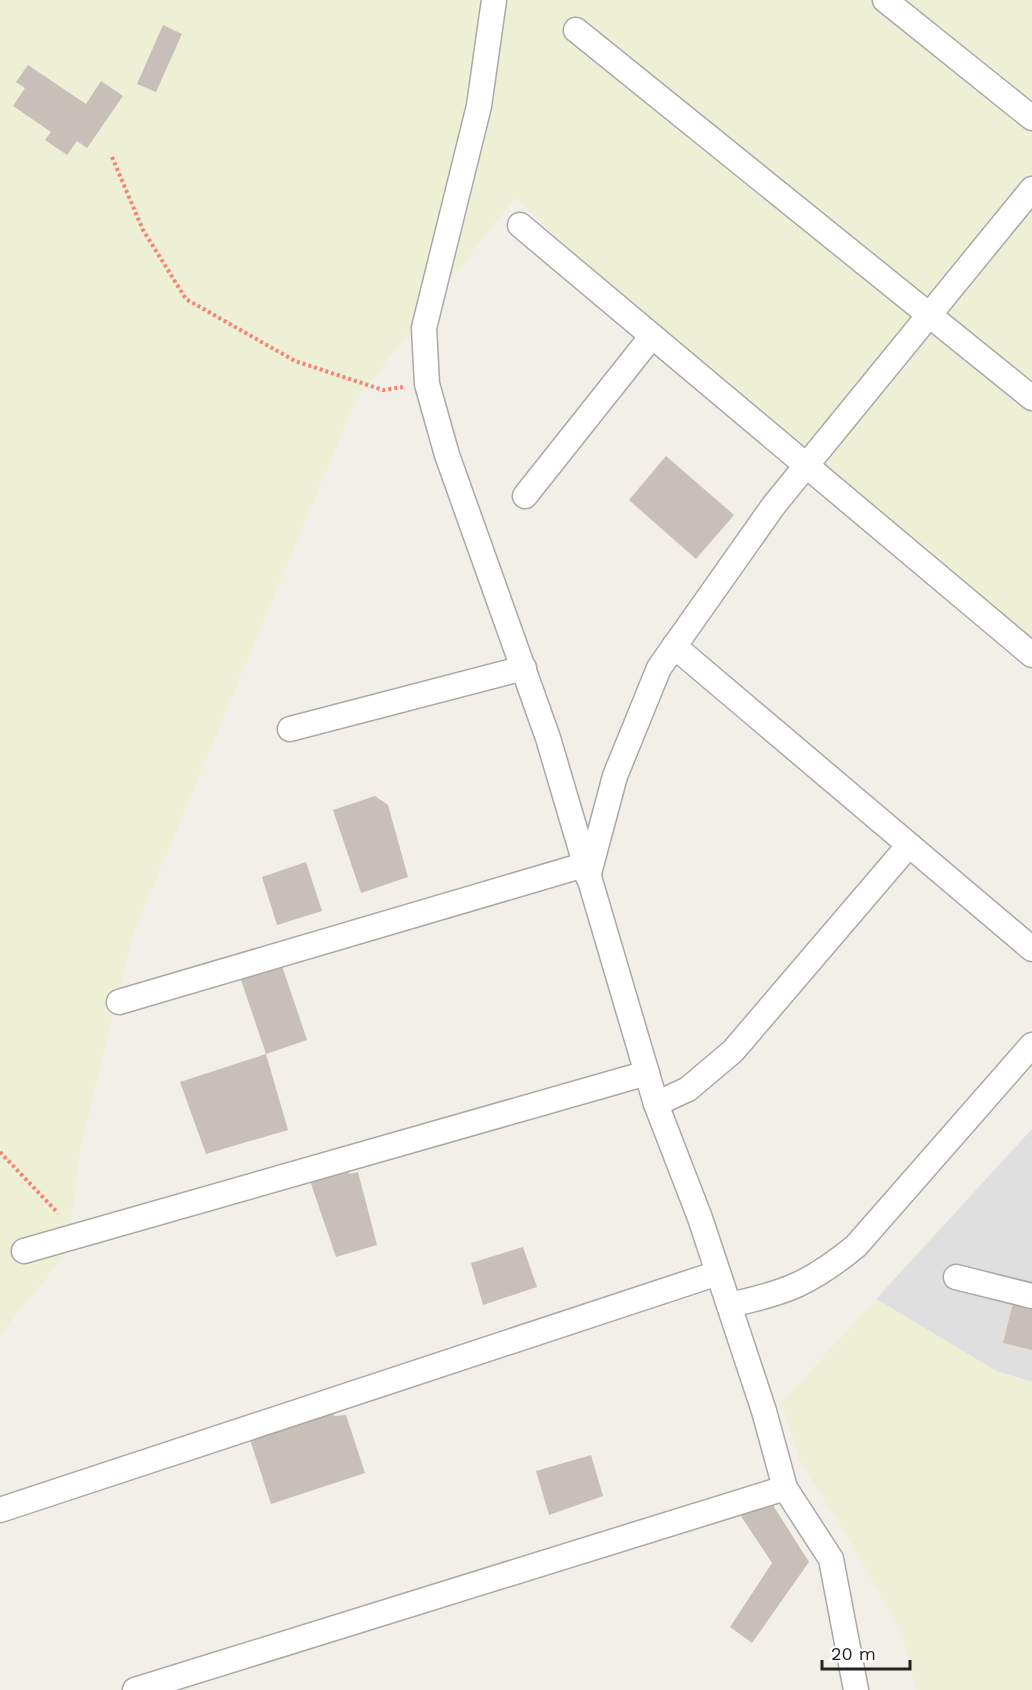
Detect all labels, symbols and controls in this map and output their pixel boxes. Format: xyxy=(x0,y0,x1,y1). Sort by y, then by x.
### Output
scale bar xyxy=(822,1633,910,1671)
text: 20 m xyxy=(831,1643,876,1664)

